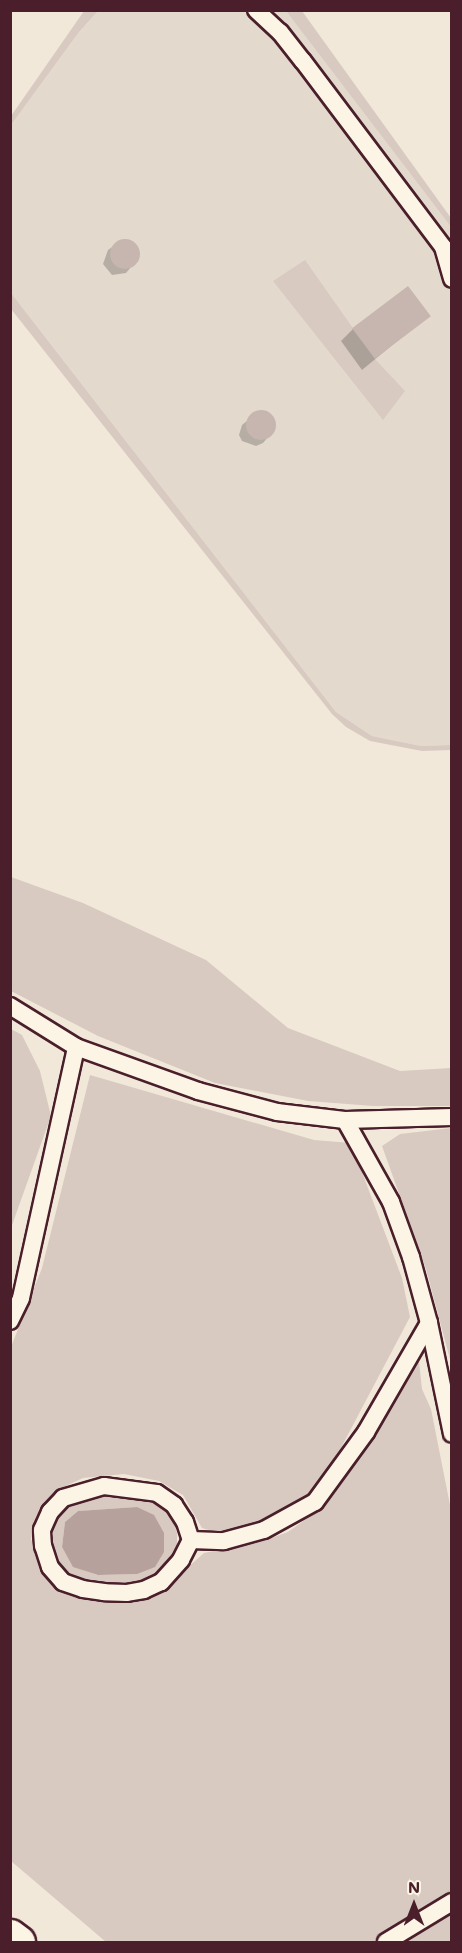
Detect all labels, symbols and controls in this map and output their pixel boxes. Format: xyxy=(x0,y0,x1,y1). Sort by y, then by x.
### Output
north arrow xyxy=(384,1875,444,1935)
text: N xyxy=(408,1876,420,1897)

